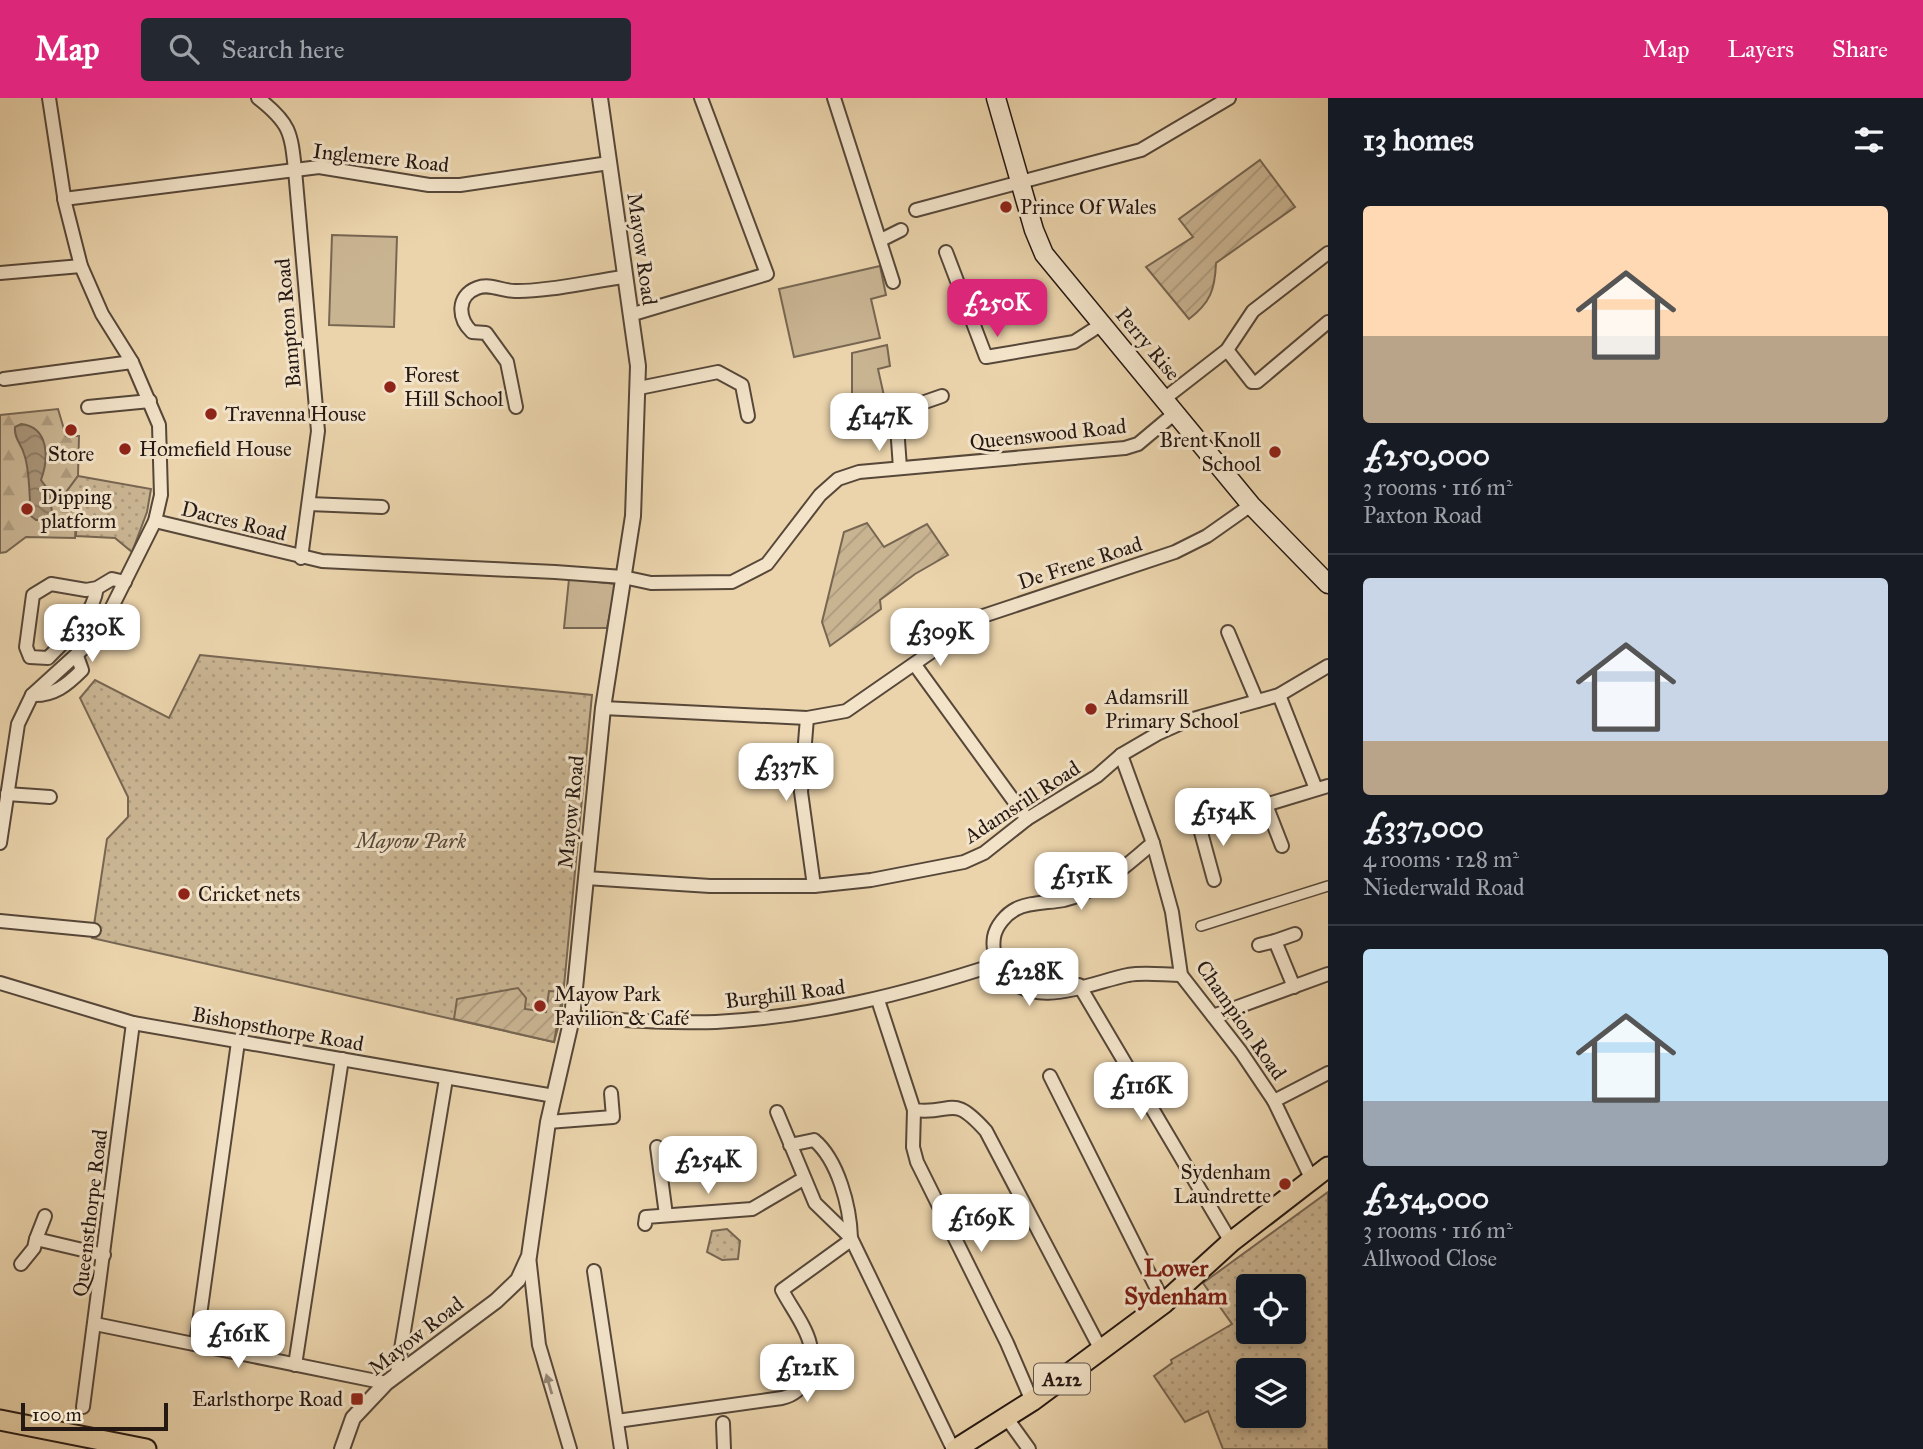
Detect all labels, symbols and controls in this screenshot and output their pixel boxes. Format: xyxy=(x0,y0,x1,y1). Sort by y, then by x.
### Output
search box xyxy=(141,18,631,81)
text: Map xyxy=(35,29,99,69)
icon: search xyxy=(165,30,203,68)
text: Search here xyxy=(221,33,345,65)
text: Map xyxy=(1643,34,1690,64)
text: Layers xyxy=(1728,34,1794,64)
text: Share xyxy=(1832,34,1888,64)
icon: filters xyxy=(1850,121,1888,159)
text: 13 homes xyxy=(1363,122,1474,158)
street label: Inglemere Road xyxy=(312,138,451,178)
street label: Mayow Road xyxy=(621,191,663,308)
place label: Prince Of Wales xyxy=(1020,194,1156,220)
marker: Prince Of Wales xyxy=(998,199,1014,215)
icon: home xyxy=(1563,252,1689,378)
street label: Bampton Road xyxy=(269,257,307,389)
pin: £250K xyxy=(948,280,1046,339)
text: £250K xyxy=(963,288,1031,316)
street label: Perry Rise xyxy=(1110,302,1186,386)
place label: Forest Hill School xyxy=(404,362,504,412)
marker: Forest Hill School xyxy=(382,379,398,395)
pin: £147K xyxy=(830,394,928,453)
place label: Travenna House xyxy=(225,401,367,427)
text: £147K xyxy=(846,402,912,430)
marker: Travenna House xyxy=(203,406,219,422)
street label: Queenswood Road xyxy=(968,413,1128,455)
marker: Store xyxy=(63,422,79,438)
place label: Brent Knoll School xyxy=(1159,427,1261,477)
place label: Homefield House xyxy=(139,436,292,462)
text: £250,000 xyxy=(1363,437,1490,473)
place label: Store xyxy=(48,441,95,467)
marker: Homefield House xyxy=(117,441,133,457)
marker: Brent Knoll School xyxy=(1267,444,1283,460)
text: 3 rooms · 116 m² xyxy=(1363,473,1513,501)
place label: Dipping platform xyxy=(40,484,117,534)
street label: Dacres Road xyxy=(179,495,290,547)
marker: Dipping platform xyxy=(19,501,35,517)
text: Paxton Road xyxy=(1363,501,1482,529)
street label: De Frene Road xyxy=(1015,531,1146,595)
pin: £330K xyxy=(43,604,141,664)
pin: £309K xyxy=(891,608,989,668)
text: £330K xyxy=(60,613,124,641)
text: £309K xyxy=(906,617,974,645)
icon: home xyxy=(1563,624,1689,750)
place label: Adamsrill Primary School xyxy=(1104,684,1239,734)
marker: Adamsrill Primary School xyxy=(1083,701,1099,717)
pin: £337K xyxy=(737,744,835,803)
text: £337K xyxy=(755,752,817,780)
street label: Mayow Road xyxy=(552,754,590,870)
street label: Adamsrill Road xyxy=(958,755,1085,850)
pin: £154K xyxy=(1174,788,1272,848)
text: £154K xyxy=(1191,797,1255,825)
text: £337,000 xyxy=(1363,809,1484,845)
park label: Mayow Park xyxy=(354,828,467,854)
text: 4 rooms · 128 m² xyxy=(1363,845,1519,873)
pin: £151K xyxy=(1032,852,1130,912)
text: £151K xyxy=(1050,861,1112,889)
text: Niederwald Road xyxy=(1363,873,1525,901)
place label: Cricket nets xyxy=(198,881,300,907)
marker: Cricket nets xyxy=(176,886,192,902)
pin: £228K xyxy=(980,948,1078,1008)
street label: Champion Road xyxy=(1190,955,1292,1085)
text: £228K xyxy=(995,957,1063,985)
street label: Burghill Road xyxy=(723,974,847,1014)
place label: Mayow Park Pavilion & Café xyxy=(554,981,690,1031)
icon: home xyxy=(1563,995,1689,1121)
marker: Mayow Park Pavilion & Café xyxy=(532,998,548,1014)
street label: Bishopsthorpe Road xyxy=(190,1001,366,1057)
pin: £116K xyxy=(1092,1062,1190,1122)
text: £116K xyxy=(1110,1071,1172,1099)
street label: Queensthorpe Road xyxy=(67,1127,113,1298)
pin: £254K xyxy=(659,1136,757,1196)
text: £254K xyxy=(675,1145,741,1173)
place label: Sydenham Laundrette xyxy=(1173,1159,1271,1209)
marker: Sydenham Laundrette xyxy=(1277,1176,1293,1192)
text: £254,000 xyxy=(1363,1180,1489,1216)
pin: £169K xyxy=(932,1194,1030,1254)
text: £169K xyxy=(948,1203,1014,1231)
text: 3 rooms · 116 m² xyxy=(1363,1216,1513,1244)
text: Allwood Close xyxy=(1363,1244,1497,1272)
district label: Lower Sydenham xyxy=(1124,1253,1228,1311)
map controls xyxy=(1236,1274,1306,1428)
button: locate xyxy=(1236,1274,1306,1344)
street label: Mayow Road xyxy=(363,1291,469,1381)
pin: £161K xyxy=(189,1310,287,1370)
text: £161K xyxy=(207,1319,269,1347)
pin: £121K xyxy=(758,1344,856,1404)
text: £121K xyxy=(776,1353,838,1381)
button: layers xyxy=(1236,1358,1306,1428)
road number: A212 xyxy=(1034,1364,1090,1394)
one-way arrow xyxy=(544,1373,554,1394)
place label: Earlsthorpe Road xyxy=(192,1386,343,1412)
marker: Earlsthorpe Road xyxy=(349,1391,365,1407)
scale bar xyxy=(21,1400,168,1432)
text: 100 m xyxy=(32,1403,82,1426)

